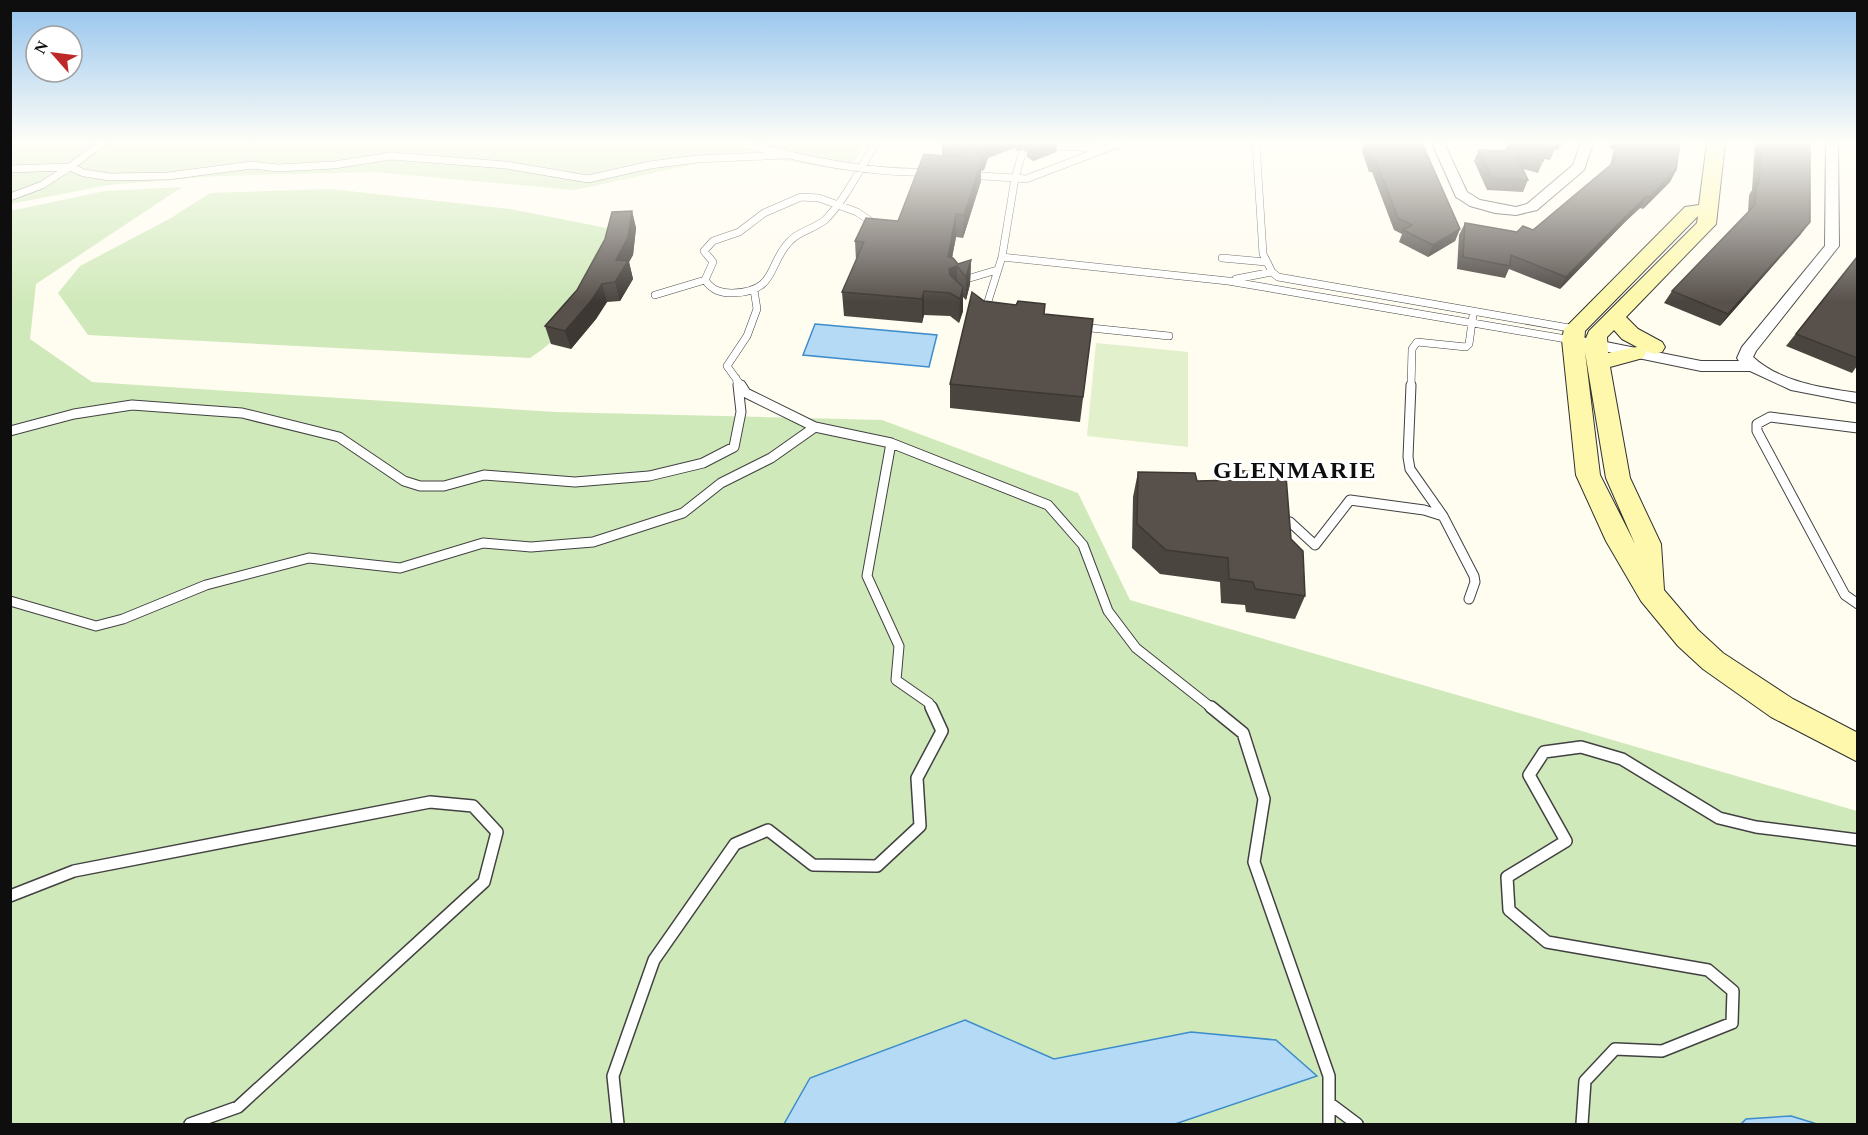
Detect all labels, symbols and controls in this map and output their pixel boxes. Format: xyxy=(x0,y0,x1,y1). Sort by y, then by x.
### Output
north arrow xyxy=(24,24,84,84)
text: N xyxy=(31,38,52,56)
district label: GLENMARIE xyxy=(1213,457,1377,483)

